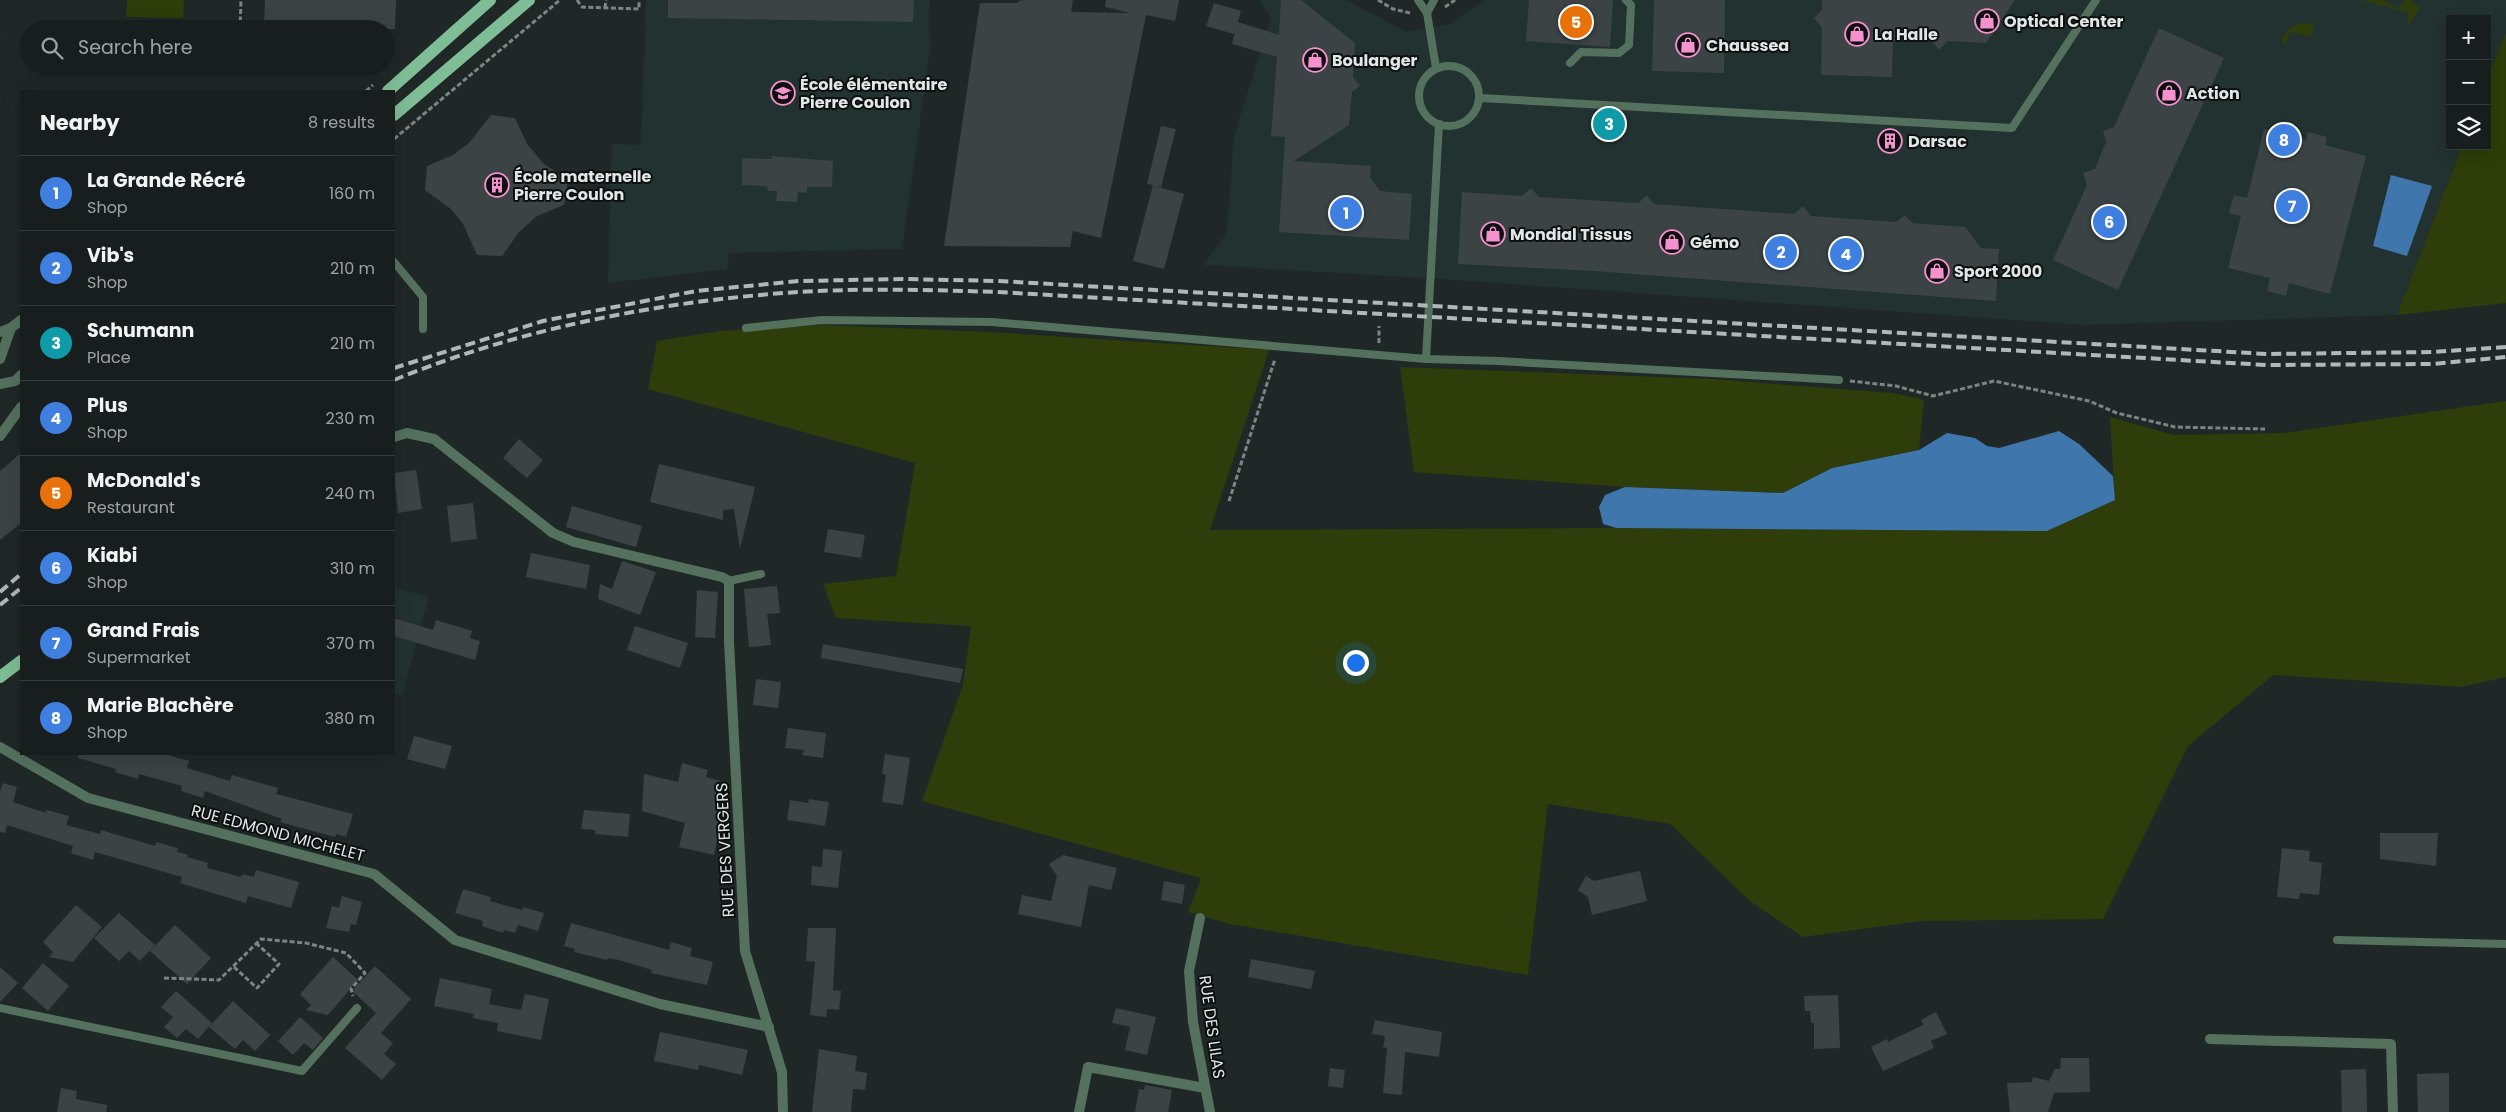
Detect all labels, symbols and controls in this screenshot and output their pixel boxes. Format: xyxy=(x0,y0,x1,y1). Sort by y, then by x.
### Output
pin: 5 xyxy=(1560,3,1592,41)
shop icon: Optical Center xyxy=(1974,8,2000,34)
place label: Optical Center xyxy=(2004,10,2123,33)
map controls xyxy=(2446,15,2491,150)
button: + xyxy=(2446,15,2491,60)
search box xyxy=(20,20,395,75)
shop icon: La Halle xyxy=(1844,21,1870,47)
place label: La Halle xyxy=(1874,23,1938,46)
shop icon: Chaussea xyxy=(1675,32,1701,58)
icon: search xyxy=(38,34,66,62)
text: Search here xyxy=(78,34,192,61)
place label: Chaussea xyxy=(1706,34,1789,57)
shop icon: Boulanger xyxy=(1302,47,1328,73)
place label: Boulanger xyxy=(1332,49,1418,72)
button: − xyxy=(2446,60,2491,105)
place label: École élémentaire Pierre Coulon xyxy=(800,73,947,114)
school or university icon: École élémentaire Pierre Coulon xyxy=(770,80,796,106)
shop icon: Action xyxy=(2156,80,2182,106)
place label: Action xyxy=(2186,82,2240,105)
pin: 3 xyxy=(1593,105,1625,143)
button: layers xyxy=(2446,105,2491,150)
text: Nearby xyxy=(40,108,120,137)
text: 8 results xyxy=(308,111,375,134)
pin: 8 xyxy=(2268,121,2300,159)
building icon: Darsac xyxy=(1877,128,1903,154)
place label: Darsac xyxy=(1908,130,1967,153)
place label: École maternelle Pierre Coulon xyxy=(514,165,652,206)
text: La Grande Récré xyxy=(87,167,245,194)
building icon: École maternelle Pierre Coulon xyxy=(484,172,510,198)
text: 1 xyxy=(53,182,59,205)
text: 160 m xyxy=(329,182,375,205)
pin: 7 xyxy=(2276,187,2308,225)
pin: 1 xyxy=(1330,194,1362,232)
text: Shop xyxy=(87,196,128,219)
pin: 6 xyxy=(2093,203,2125,241)
shop icon: Mondial Tissus xyxy=(1480,221,1506,247)
place label: Mondial Tissus xyxy=(1510,223,1632,246)
shop icon: Gémo xyxy=(1659,229,1685,255)
place label: Gémo xyxy=(1690,231,1739,254)
pin: 2 xyxy=(1765,233,1797,271)
pin: 4 xyxy=(1830,235,1862,273)
text: Vib's xyxy=(87,242,134,269)
text: 2 xyxy=(51,257,61,280)
text: 210 m xyxy=(330,257,375,280)
shop icon: Sport 2000 xyxy=(1924,258,1950,284)
place label: Sport 2000 xyxy=(1954,260,2042,283)
text: Shop xyxy=(87,271,128,294)
text: Schumann xyxy=(87,317,194,344)
text: 3 xyxy=(51,332,61,355)
text: 210 m xyxy=(330,332,375,355)
text: Place xyxy=(87,346,131,369)
text: Plus xyxy=(87,392,128,419)
text: 4 xyxy=(51,407,61,430)
text: 230 m xyxy=(326,407,375,430)
text: Shop xyxy=(87,421,128,444)
text: McDonald's xyxy=(87,467,201,494)
text: 5 xyxy=(51,482,61,505)
text: 240 m xyxy=(325,482,375,505)
text: Restaurant xyxy=(87,496,175,519)
text: Kiabi xyxy=(87,542,137,569)
text: 6 xyxy=(51,557,61,580)
text: 310 m xyxy=(330,557,375,580)
text: Shop xyxy=(87,571,128,594)
text: Grand Frais xyxy=(87,617,200,644)
text: 7 xyxy=(52,632,60,655)
text: 370 m xyxy=(326,632,375,655)
text: Supermarket xyxy=(87,646,191,669)
your location xyxy=(1343,650,1369,676)
text: Marie Blachère xyxy=(87,692,234,719)
text: 8 xyxy=(51,707,61,730)
text: 380 m xyxy=(325,707,375,730)
text: Shop xyxy=(87,721,128,744)
street label: RUE DES VERGERS xyxy=(710,782,740,918)
street label: RUE EDMOND MICHELET xyxy=(189,799,368,867)
street label: RUE DES LILAS xyxy=(1193,974,1231,1080)

